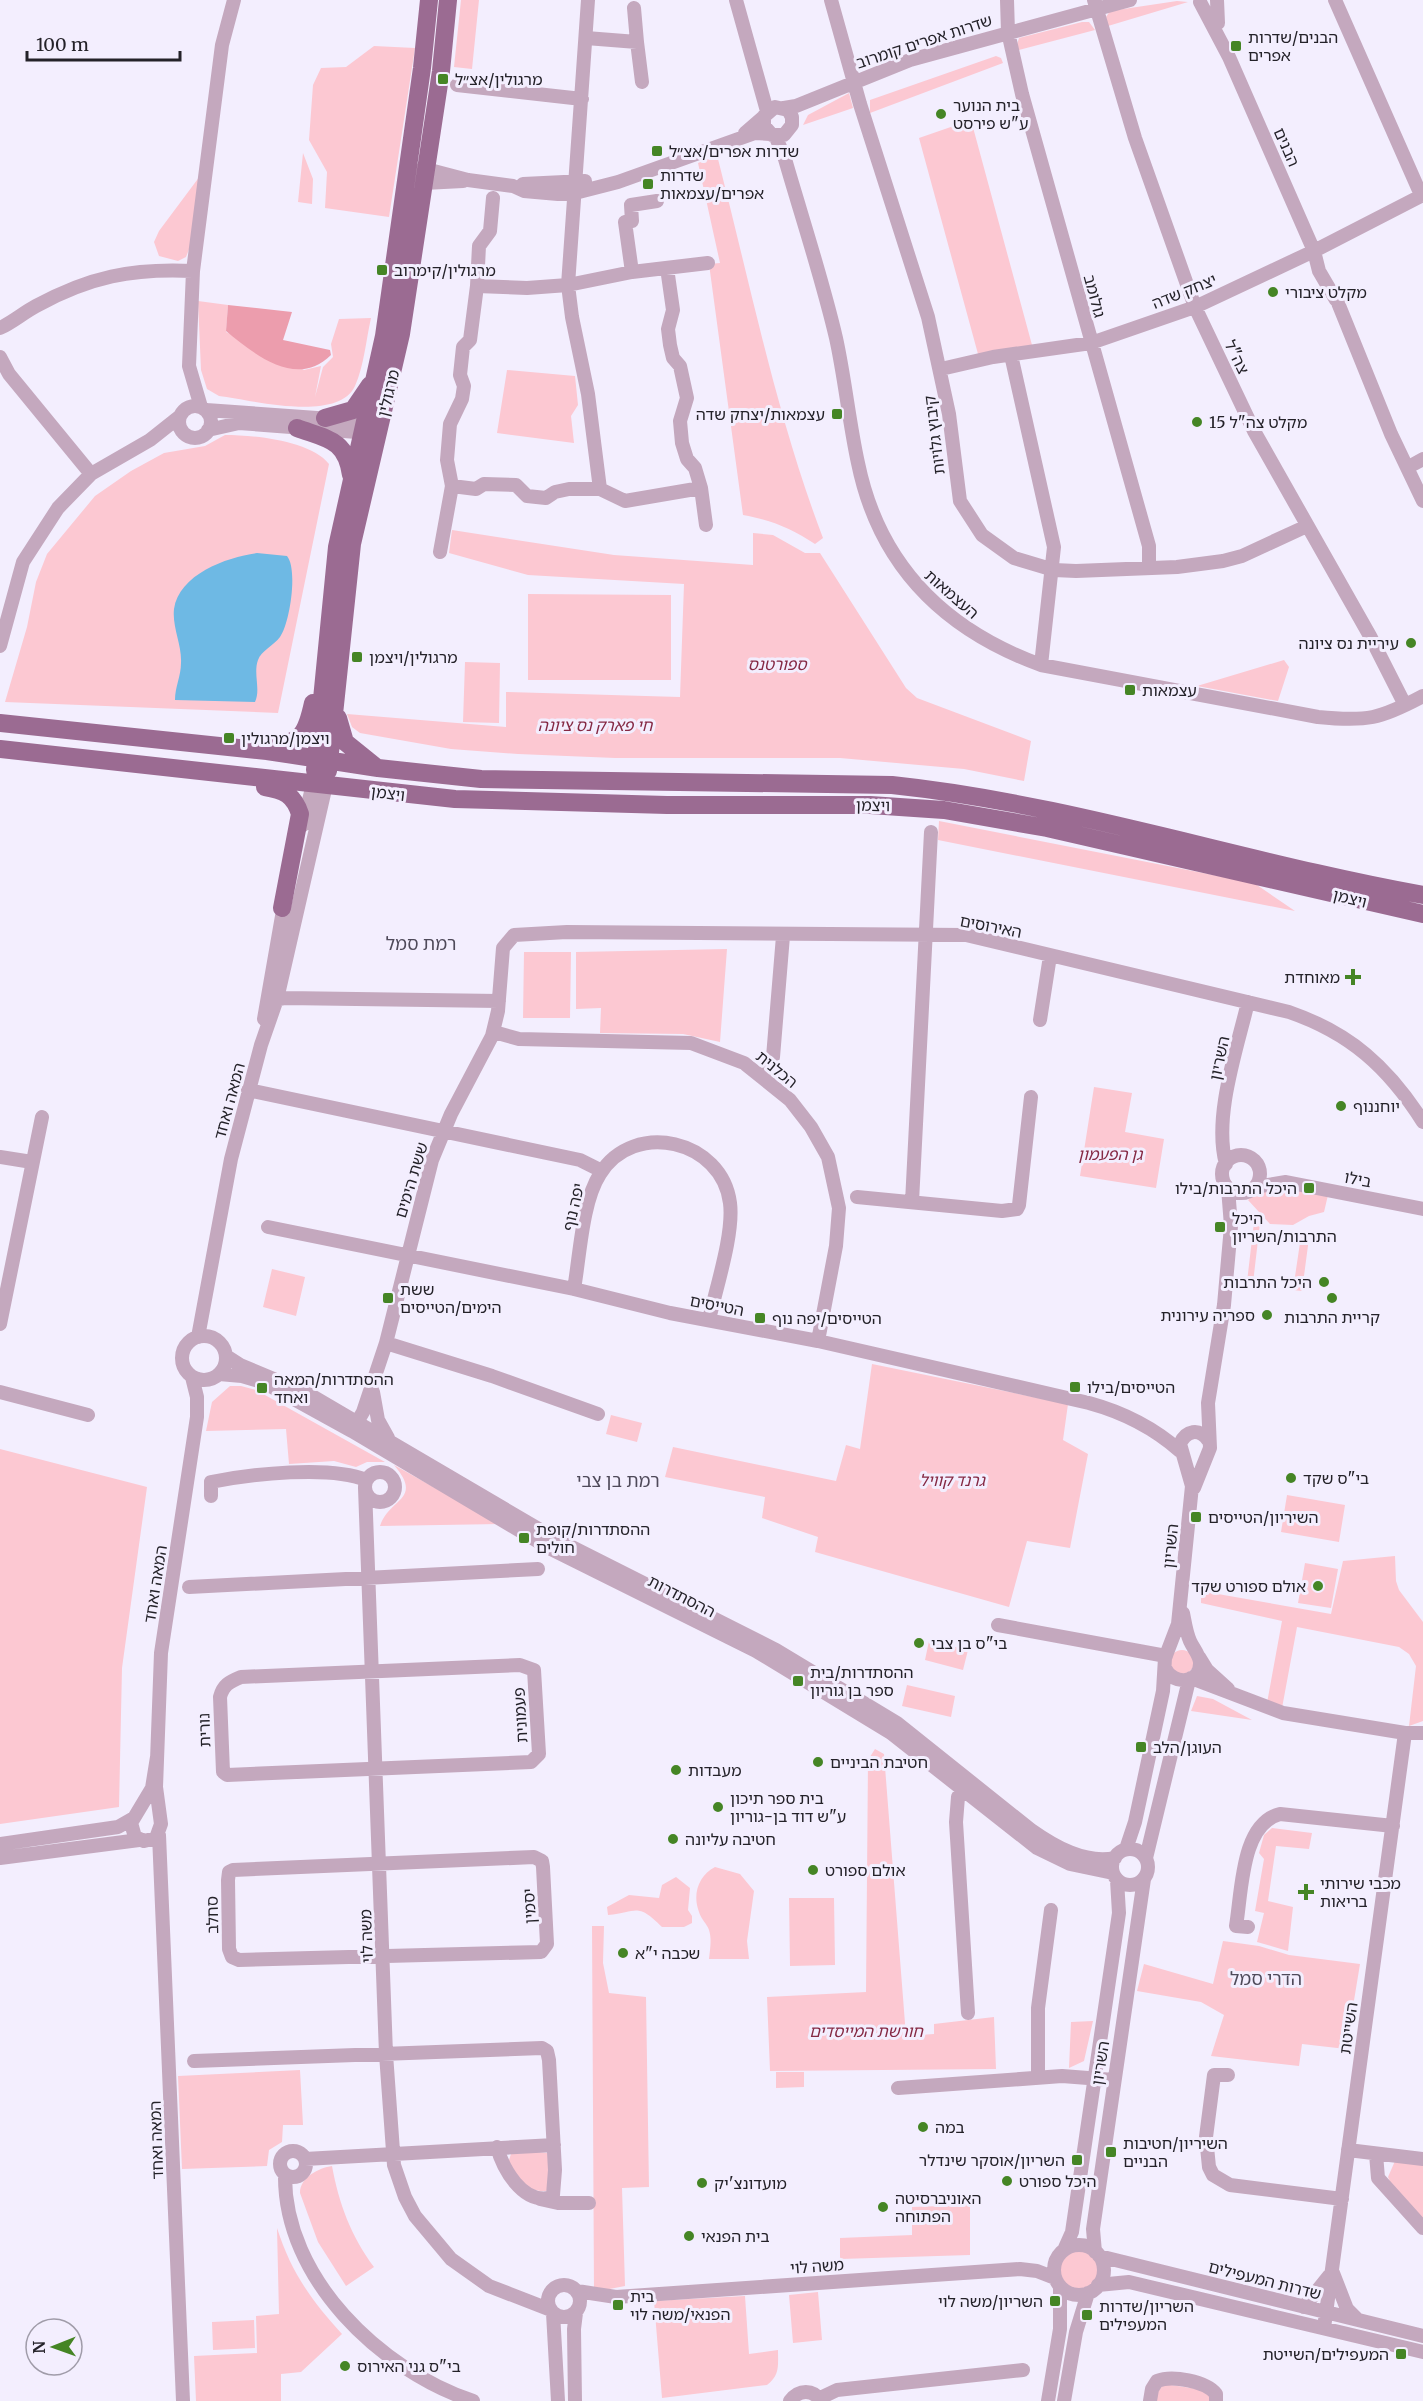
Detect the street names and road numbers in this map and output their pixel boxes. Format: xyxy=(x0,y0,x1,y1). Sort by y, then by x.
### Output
street label: שדרות אפרים קומרוב xyxy=(853,10,995,72)
street label: הבנים xyxy=(1270,125,1304,169)
street label: יצחק שדה xyxy=(1149,269,1219,313)
street label: גולומב xyxy=(1080,272,1110,320)
street label: צה"ל xyxy=(1220,337,1254,377)
street label: מרגולין xyxy=(372,367,404,419)
street label: קיבוץ גלויות xyxy=(919,394,949,476)
street label: העצמאות xyxy=(921,565,983,623)
street label: ויצמן xyxy=(370,781,406,805)
street label: ויצמן xyxy=(856,795,890,815)
street label: ויצמן xyxy=(1331,884,1369,912)
street label: האירוסים xyxy=(958,910,1024,942)
street label: השריון xyxy=(1205,1034,1233,1082)
street label: הכלנית xyxy=(752,1046,802,1092)
street label: המאה ואחד xyxy=(209,1060,249,1142)
street label: ששת הימים xyxy=(390,1140,432,1220)
street label: בילו xyxy=(1343,1167,1373,1191)
street label: יפה נוף xyxy=(558,1181,588,1233)
street label: הטייסים xyxy=(688,1290,746,1320)
street label: השריון xyxy=(1158,1523,1182,1569)
street label: המאה ואחד xyxy=(139,1544,171,1624)
street label: ההסתדרות xyxy=(645,1571,719,1621)
street label: פעמונית xyxy=(509,1687,531,1743)
street label: נורית xyxy=(193,1712,215,1748)
street label: יסמין xyxy=(518,1888,540,1924)
street label: סחלב xyxy=(202,1896,222,1934)
street label: משה לוי xyxy=(355,1909,377,1963)
street label: השייטת xyxy=(1334,2001,1362,2055)
street label: השריון xyxy=(1087,2039,1113,2087)
street label: המאה ואחד xyxy=(145,2100,167,2180)
street label: משה לוי xyxy=(789,2254,845,2278)
street label: שדרות המעפילים xyxy=(1206,2256,1324,2304)

